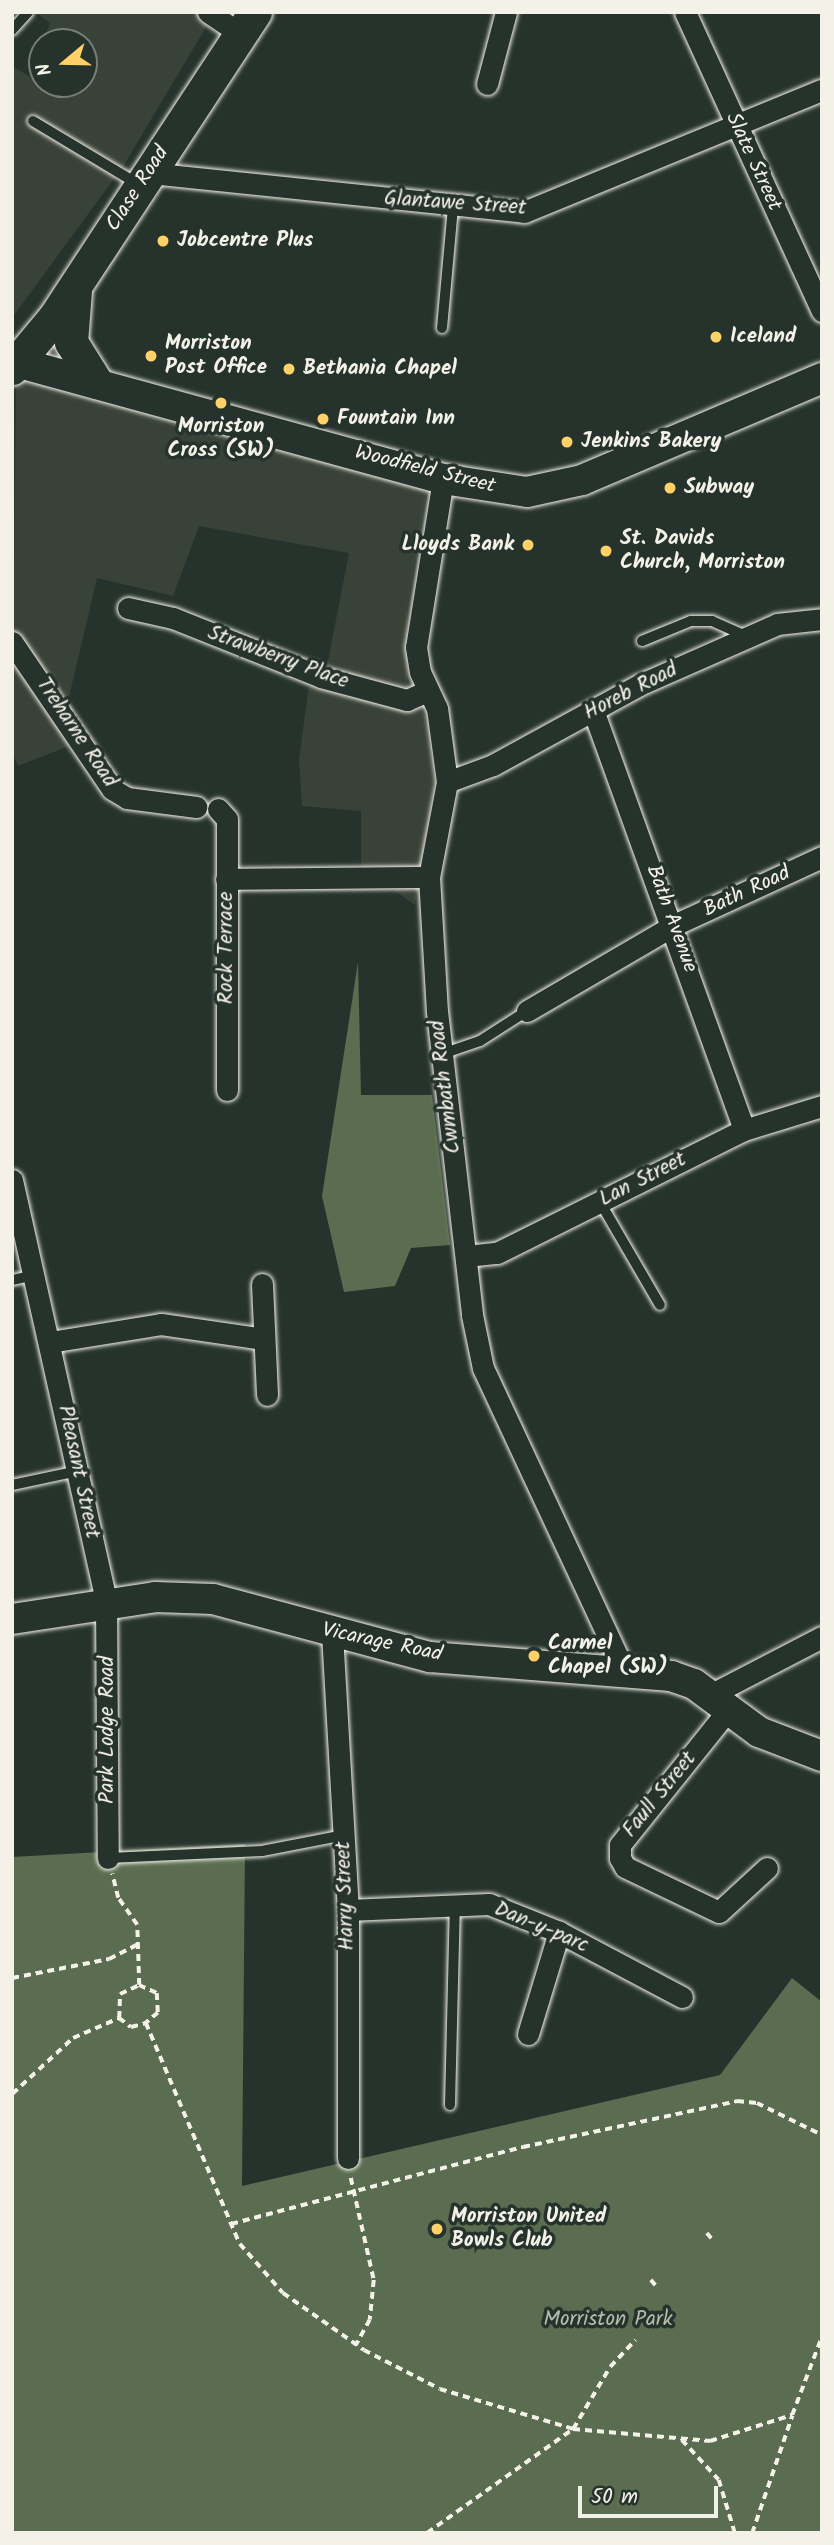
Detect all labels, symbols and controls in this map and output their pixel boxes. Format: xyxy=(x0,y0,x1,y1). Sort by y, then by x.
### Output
north arrow xyxy=(28,28,98,98)
text: N xyxy=(29,59,61,80)
street label: Slate Street xyxy=(719,109,787,215)
street label: Clase Road xyxy=(101,142,175,236)
street label: Glantawe Street xyxy=(383,186,527,222)
place label: Jobcentre Plus xyxy=(177,228,313,254)
marker: Jobcentre Plus xyxy=(155,233,171,249)
place label: Iceland xyxy=(730,324,796,350)
marker: Iceland xyxy=(708,329,724,345)
place label: Morriston Post Office xyxy=(165,331,267,381)
marker: Morriston Post Office xyxy=(143,348,159,364)
place label: Bethania Chapel xyxy=(303,356,457,382)
marker: Bethania Chapel xyxy=(281,361,297,377)
marker: Morriston Cross (SW) xyxy=(213,395,229,411)
place label: Fountain Inn xyxy=(337,406,455,432)
marker: Fountain Inn xyxy=(315,411,331,427)
place label: Morriston Cross (SW) xyxy=(167,414,275,464)
place label: Jenkins Bakery xyxy=(581,429,721,455)
marker: Jenkins Bakery xyxy=(559,434,575,450)
street label: Woodfield Street xyxy=(352,440,498,500)
place label: Subway xyxy=(684,475,754,501)
marker: Subway xyxy=(662,480,678,496)
place label: St. Davids Church, Morriston xyxy=(620,526,785,576)
place label: Lloyds Bank xyxy=(401,532,514,558)
marker: Lloyds Bank xyxy=(520,537,536,553)
marker: St. Davids Church, Morriston xyxy=(598,543,614,559)
street label: Strawberry Place xyxy=(204,621,352,695)
street label: Horeb Road xyxy=(580,658,682,726)
street label: Treharne Road xyxy=(30,673,122,793)
street label: Bath Road xyxy=(699,861,795,923)
street label: Bath Avenue xyxy=(640,862,702,976)
street label: Rock Terrace xyxy=(214,892,240,1004)
street label: Cwmbath Road xyxy=(425,1019,467,1155)
street label: Lan Street xyxy=(595,1147,691,1213)
street label: Pleasant Street xyxy=(52,1403,104,1541)
street label: Vicarage Road xyxy=(320,1618,444,1668)
place label: Carmel Chapel (SW) xyxy=(548,1631,668,1681)
marker: Carmel Chapel (SW) xyxy=(526,1648,542,1664)
street label: Park Lodge Road xyxy=(95,1656,121,1804)
street label: Faull Street xyxy=(618,1747,702,1843)
street label: Harry Street xyxy=(331,1841,361,1951)
street label: Dan-y-parc xyxy=(490,1897,592,1959)
place label: Morriston United Bowls Club xyxy=(451,2204,606,2254)
marker: Morriston United Bowls Club xyxy=(429,2221,445,2237)
park label: Morriston Park xyxy=(543,2307,673,2333)
scale bar xyxy=(582,2472,722,2516)
text: 50 m xyxy=(591,2481,638,2514)

